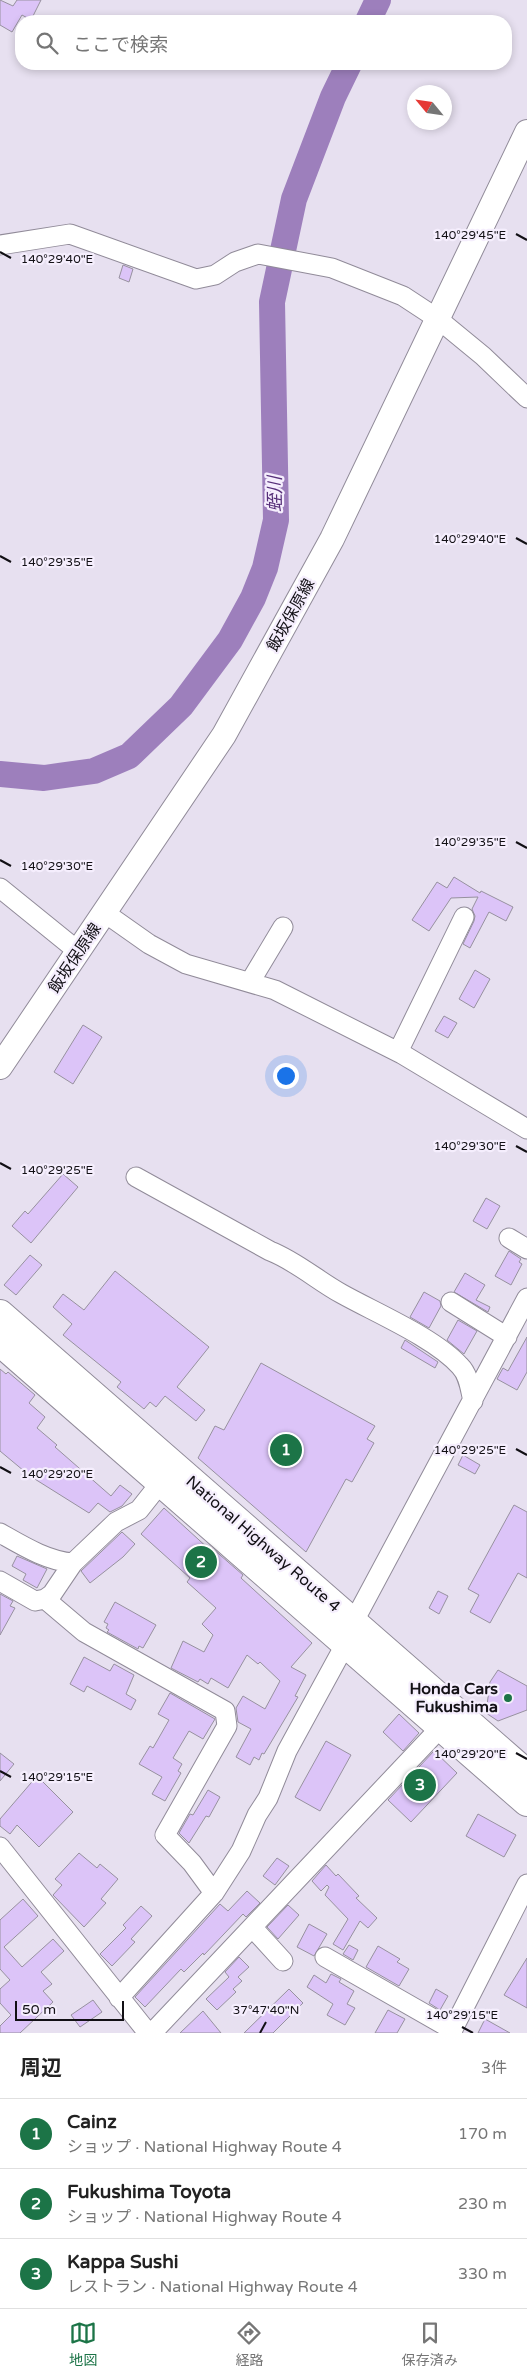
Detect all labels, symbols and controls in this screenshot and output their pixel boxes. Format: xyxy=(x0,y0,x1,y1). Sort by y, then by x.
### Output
search box xyxy=(15,15,512,70)
icon: search xyxy=(33,29,61,57)
text: ここで検索 xyxy=(73,34,168,56)
north arrow xyxy=(407,85,452,130)
text: 140°29'45"E xyxy=(434,228,507,242)
text: 140°29'40"E xyxy=(21,252,94,266)
water label: 蛭川 xyxy=(264,474,286,512)
text: 140°29'40"E xyxy=(434,532,507,546)
text: 140°29'35"E xyxy=(21,555,94,569)
street label: 飯坂保原線 xyxy=(263,575,319,655)
text: 140°29'35"E xyxy=(434,835,507,849)
text: 140°29'30"E xyxy=(21,859,94,873)
street label: 飯坂保原線 xyxy=(44,919,106,997)
your location xyxy=(273,1063,299,1089)
text: 140°29'30"E xyxy=(434,1139,507,1153)
text: 140°29'25"E xyxy=(21,1163,94,1177)
pin: 1 xyxy=(270,1431,302,1469)
text: 140°29'25"E xyxy=(434,1443,507,1457)
text: 140°29'20"E xyxy=(21,1467,94,1481)
street label: National Highway Route 4 xyxy=(182,1471,344,1617)
pin: 2 xyxy=(185,1543,217,1581)
place label: Honda Cars Fukushima xyxy=(410,1679,498,1717)
marker: Honda Cars Fukushima xyxy=(502,1692,514,1704)
text: 140°29'20"E xyxy=(434,1747,507,1761)
pin: 3 xyxy=(404,1766,436,1804)
text: 140°29'15"E xyxy=(21,1770,94,1784)
scale bar xyxy=(15,1998,124,2021)
text: 50 m xyxy=(22,2001,56,2018)
text: 37°47'40"N xyxy=(233,2003,299,2017)
text: 140°29'15"E xyxy=(426,2008,499,2022)
text: 周辺 xyxy=(20,2056,62,2081)
text: 3件 xyxy=(481,2058,507,2078)
text: Cainz xyxy=(67,2111,117,2133)
text: 1 xyxy=(31,2124,41,2144)
text: 170 m xyxy=(458,2124,507,2144)
text: ショップ · National Highway Route 4 xyxy=(67,2137,342,2157)
text: Fukushima Toyota xyxy=(67,2181,231,2203)
text: 2 xyxy=(31,2194,41,2214)
text: 230 m xyxy=(458,2194,507,2214)
text: ショップ · National Highway Route 4 xyxy=(67,2207,342,2227)
text: Kappa Sushi xyxy=(67,2251,179,2273)
text: 3 xyxy=(31,2264,41,2284)
text: 330 m xyxy=(458,2264,507,2284)
text: レストラン · National Highway Route 4 xyxy=(67,2277,358,2297)
tab: 地図 xyxy=(69,2319,97,2369)
tab: 経路 xyxy=(235,2319,263,2369)
tab: 保存済み xyxy=(402,2319,458,2369)

